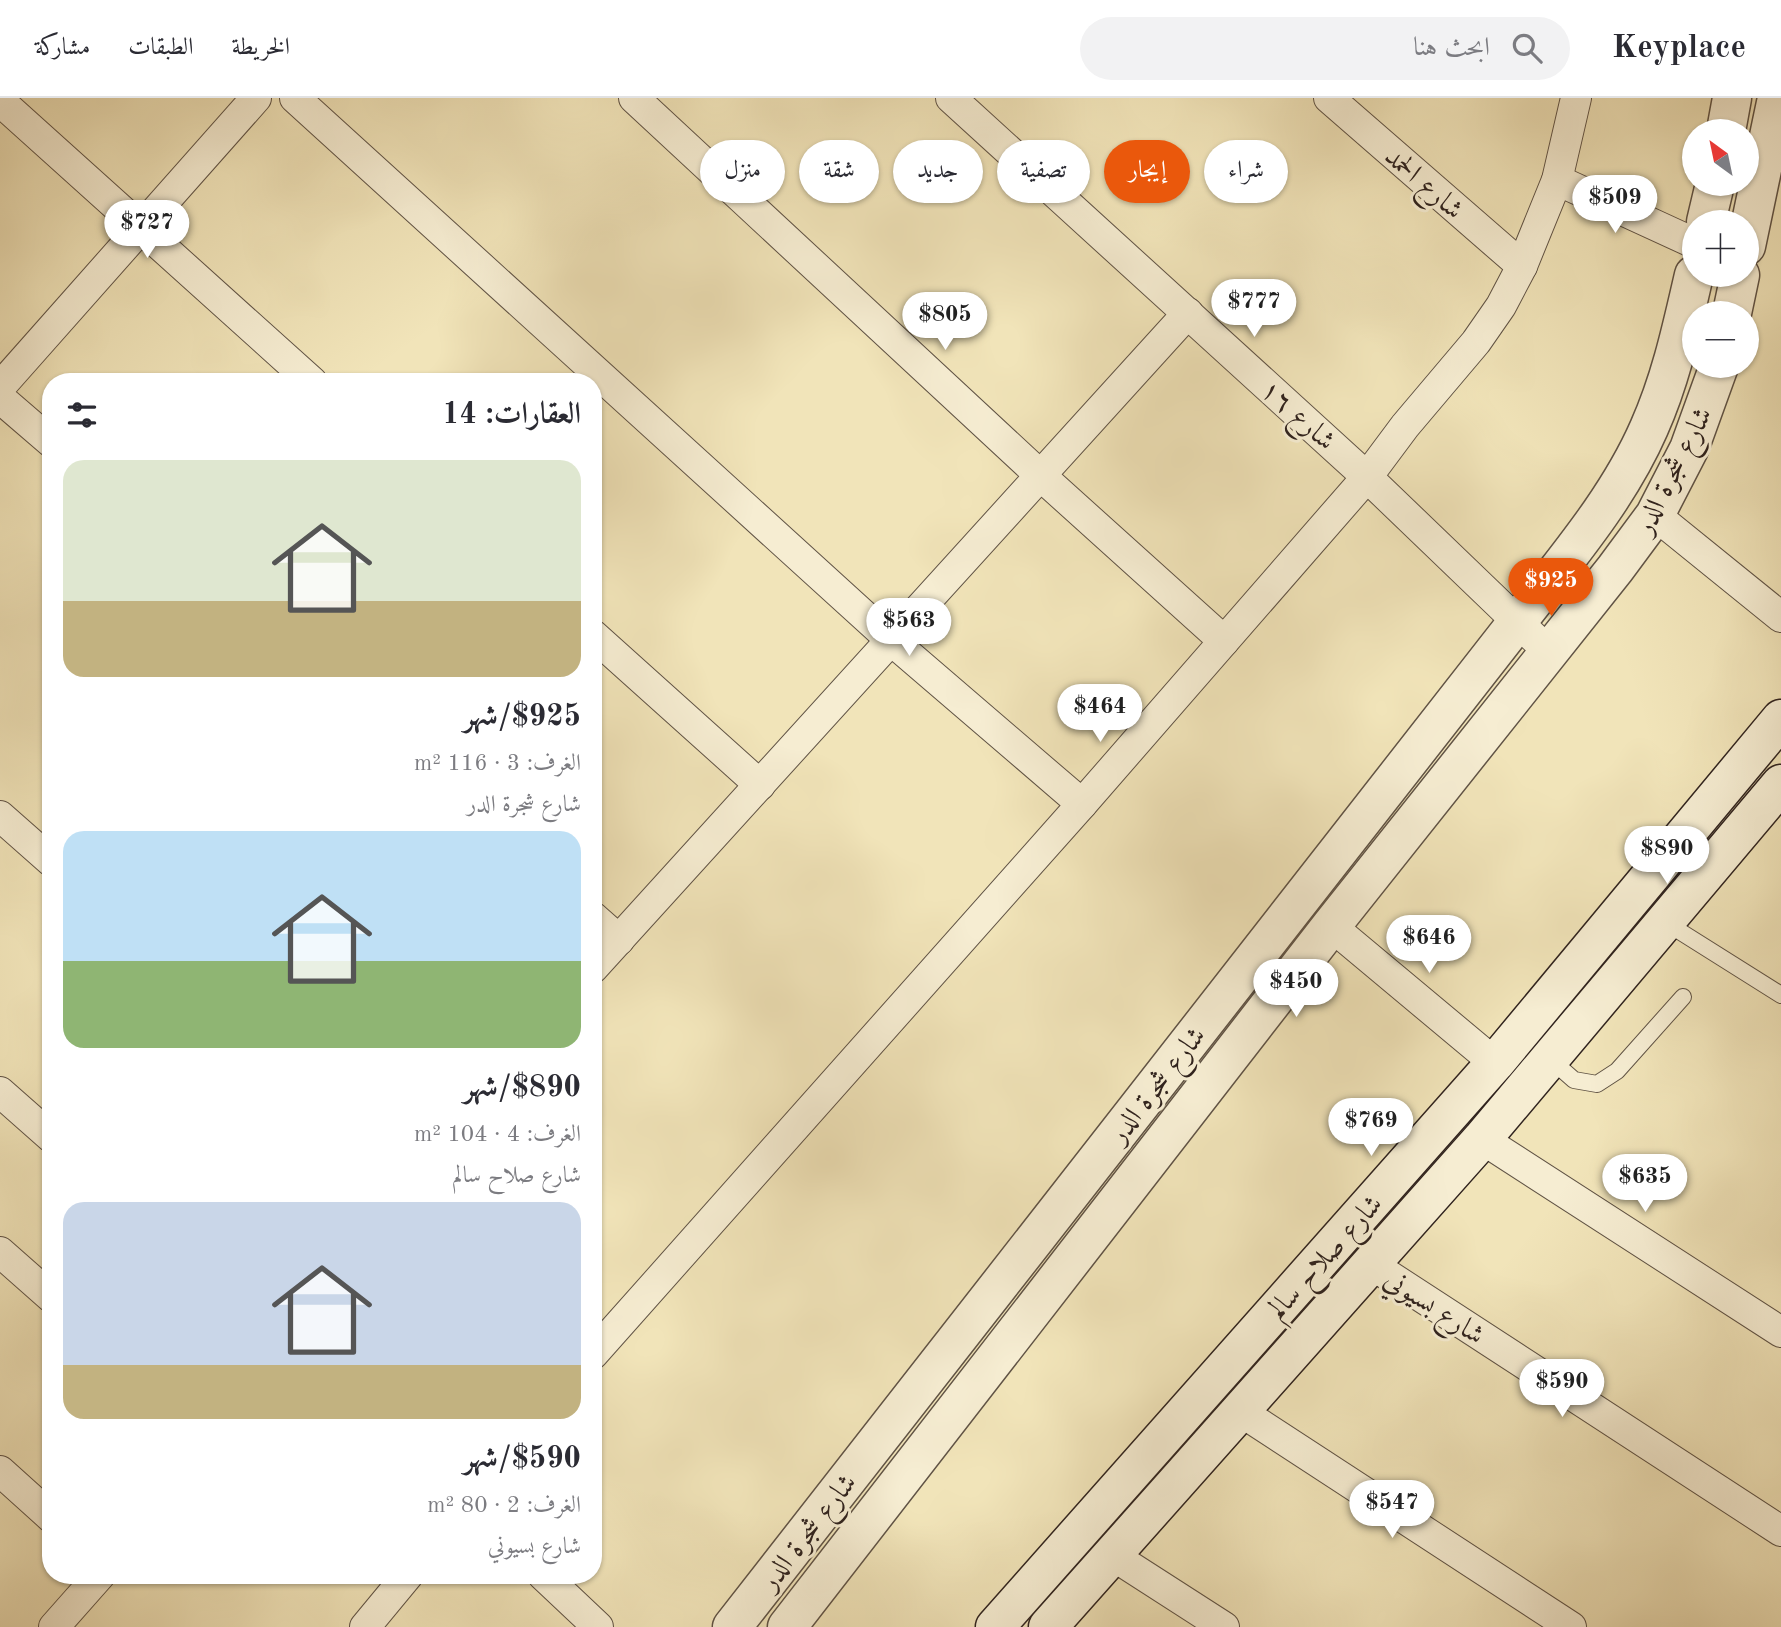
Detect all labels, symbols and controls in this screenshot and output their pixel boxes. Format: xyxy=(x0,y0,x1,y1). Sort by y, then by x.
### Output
search box xyxy=(1080,17,1570,80)
icon: search xyxy=(1508,29,1546,67)
text: Keyplace xyxy=(1612,32,1746,65)
text: ابحث هنا xyxy=(1413,35,1490,61)
text: مشاركة xyxy=(35,36,90,60)
text: الطبقات xyxy=(128,36,194,60)
text: الخريطة xyxy=(232,36,290,60)
north arrow xyxy=(1682,119,1759,196)
map controls xyxy=(1682,119,1759,378)
chip: منزل xyxy=(700,140,785,203)
chip: شقة xyxy=(799,140,879,203)
chip: جديد xyxy=(893,140,983,203)
chip: تصفية xyxy=(997,140,1090,203)
chip: إيجار xyxy=(1104,140,1190,203)
chip: شراء xyxy=(1204,140,1288,203)
street label: شارع الحمد xyxy=(1374,143,1468,231)
pin: $509 xyxy=(1574,176,1656,235)
text: $509 xyxy=(1588,186,1642,209)
pin: $727 xyxy=(106,200,188,260)
button: + xyxy=(1682,210,1759,287)
text: $727 xyxy=(120,211,174,234)
pin: $777 xyxy=(1213,280,1295,339)
text: $777 xyxy=(1227,290,1281,313)
pin: $805 xyxy=(904,292,986,352)
button: − xyxy=(1682,301,1759,378)
text: $805 xyxy=(918,303,972,326)
street label: شارع ١٦ xyxy=(1250,376,1340,462)
icon: filters xyxy=(63,396,101,434)
text: العقارات: 14 xyxy=(442,400,581,430)
street label: شارع شجرة الدر xyxy=(1628,403,1725,545)
icon: home xyxy=(259,505,385,631)
pin: $925 xyxy=(1510,559,1592,618)
text: $925 xyxy=(1524,569,1578,592)
pin: $563 xyxy=(868,598,950,658)
text: $563 xyxy=(882,609,936,632)
pin: $464 xyxy=(1059,684,1141,744)
text: $464 xyxy=(1073,695,1127,718)
text: $925/شهر xyxy=(463,702,581,732)
text: الغرف: 3 · 116 m² xyxy=(414,752,581,775)
text: شارع شجرة الدر xyxy=(467,793,581,816)
pin: $890 xyxy=(1626,826,1708,886)
text: $890 xyxy=(1640,837,1694,860)
icon: home xyxy=(259,876,385,1002)
pin: $646 xyxy=(1388,916,1470,975)
text: $646 xyxy=(1402,926,1456,949)
pin: $450 xyxy=(1255,960,1337,1019)
text: $450 xyxy=(1269,970,1323,993)
street label: شارع شجرة الدر xyxy=(1102,1022,1218,1156)
text: $890/شهر xyxy=(463,1073,581,1103)
pin: $769 xyxy=(1330,1098,1412,1158)
text: $769 xyxy=(1344,1109,1398,1132)
text: الغرف: 4 · 104 m² xyxy=(414,1123,581,1146)
pin: $635 xyxy=(1604,1154,1686,1214)
text: شارع صلاح سالم xyxy=(453,1164,581,1187)
text: $635 xyxy=(1618,1165,1672,1188)
street label: شارع صلاح سالم xyxy=(1263,1190,1396,1331)
icon: home xyxy=(259,1247,385,1373)
street label: شارع بسيوني xyxy=(1374,1266,1489,1357)
pin: $590 xyxy=(1521,1360,1603,1419)
text: $590 xyxy=(1535,1370,1589,1393)
text: $590/شهر xyxy=(463,1444,581,1474)
street label: شارع شجرة الدر xyxy=(753,1469,869,1603)
pin: $547 xyxy=(1351,1480,1433,1540)
text: $547 xyxy=(1365,1491,1419,1514)
text: الغرف: 2 · 80 m² xyxy=(427,1494,581,1517)
text: شارع بسيوني xyxy=(488,1535,581,1558)

